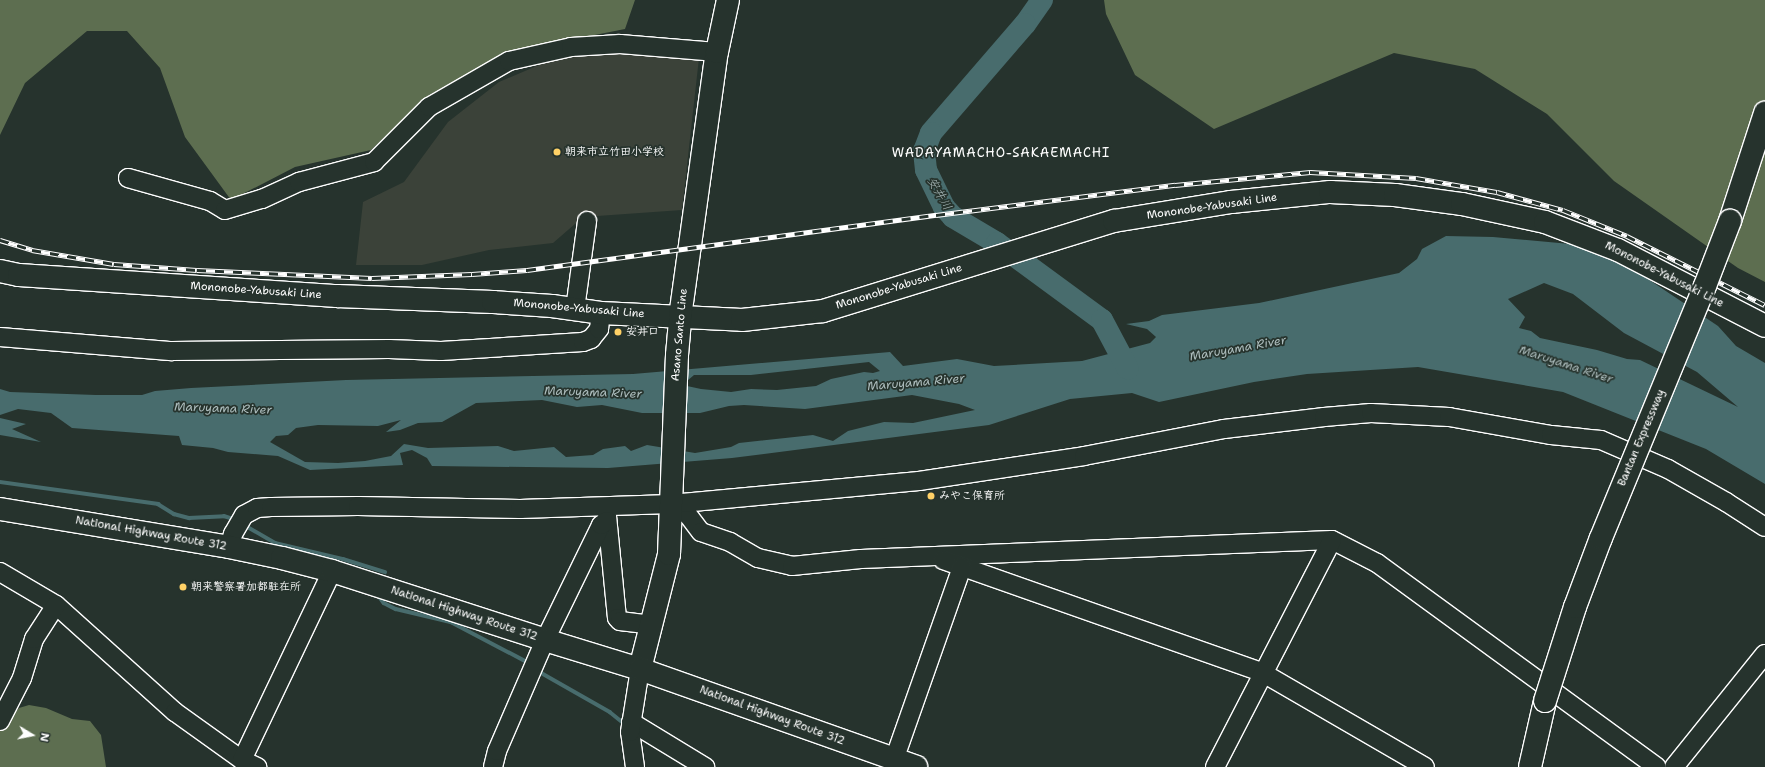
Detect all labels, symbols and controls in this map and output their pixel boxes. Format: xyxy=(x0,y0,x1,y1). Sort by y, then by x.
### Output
place label: 朝来市立竹田小学校 xyxy=(565,145,664,159)
district label: WADAYAMACHO-SAKAEMACHI xyxy=(892,145,1110,161)
marker: 朝来市立竹田小学校 xyxy=(552,147,562,157)
water label: 安井川 xyxy=(924,175,954,213)
street label: Mononobe-Yabusaki Line xyxy=(1146,191,1278,223)
street label: Mononobe-Yabusaki Line xyxy=(1602,239,1726,311)
street label: Mononobe-Yabusaki Line xyxy=(834,261,964,313)
street label: Mononobe-Yabusaki Line xyxy=(190,280,322,302)
street label: Asano Santo Line xyxy=(669,288,691,382)
street label: Mononobe-Yabusaki Line xyxy=(513,297,645,321)
place label: 安井口 xyxy=(626,325,659,339)
marker: 安井口 xyxy=(613,327,623,337)
water label: Maruyama River xyxy=(1189,333,1287,365)
water label: Maruyama River xyxy=(1517,343,1615,387)
water label: Maruyama River xyxy=(867,372,965,394)
water label: Maruyama River xyxy=(544,384,642,402)
street label: Bantan Expressway xyxy=(1616,388,1668,488)
water label: Maruyama River xyxy=(174,400,272,418)
place label: みやこ保育所 xyxy=(939,489,1005,503)
marker: みやこ保育所 xyxy=(926,491,936,501)
street label: National Highway Route 312 xyxy=(74,514,228,554)
place label: 朝来警察署加都駐在所 xyxy=(191,580,301,594)
marker: 朝来警察署加都駐在所 xyxy=(178,582,188,592)
street label: National Highway Route 312 xyxy=(389,584,539,644)
street label: National Highway Route 312 xyxy=(698,684,846,748)
north arrow xyxy=(12,715,52,755)
text: N xyxy=(36,732,52,743)

